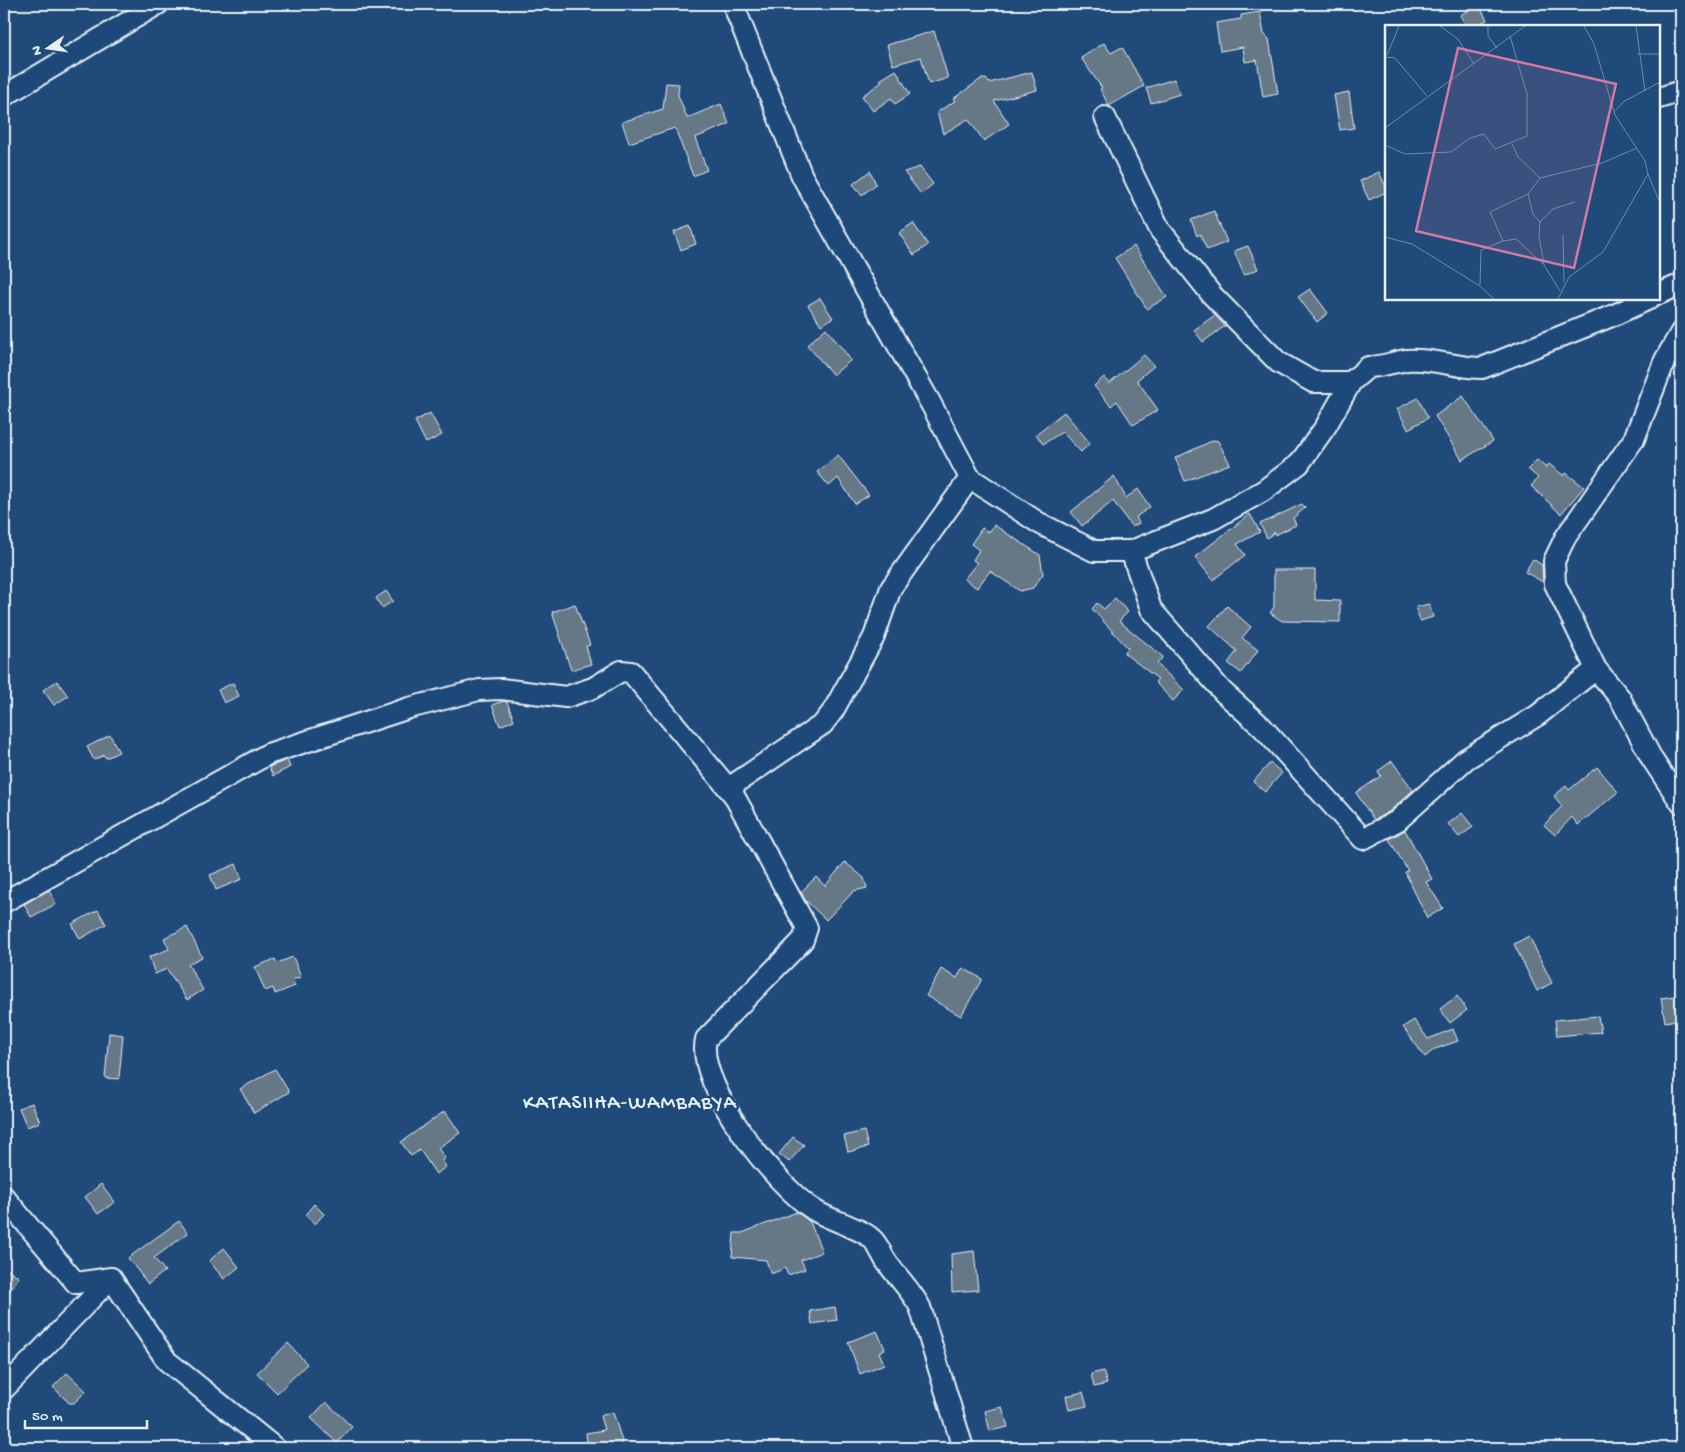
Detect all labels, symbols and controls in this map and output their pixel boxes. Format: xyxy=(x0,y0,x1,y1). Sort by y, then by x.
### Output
north arrow xyxy=(22,22,72,72)
inset map xyxy=(1385,25,1660,300)
text: N xyxy=(28,44,47,57)
district label: KATASIIHA-WAMBABYA xyxy=(523,1092,738,1117)
scale bar xyxy=(25,1397,148,1429)
text: 50 m xyxy=(32,1408,63,1426)

